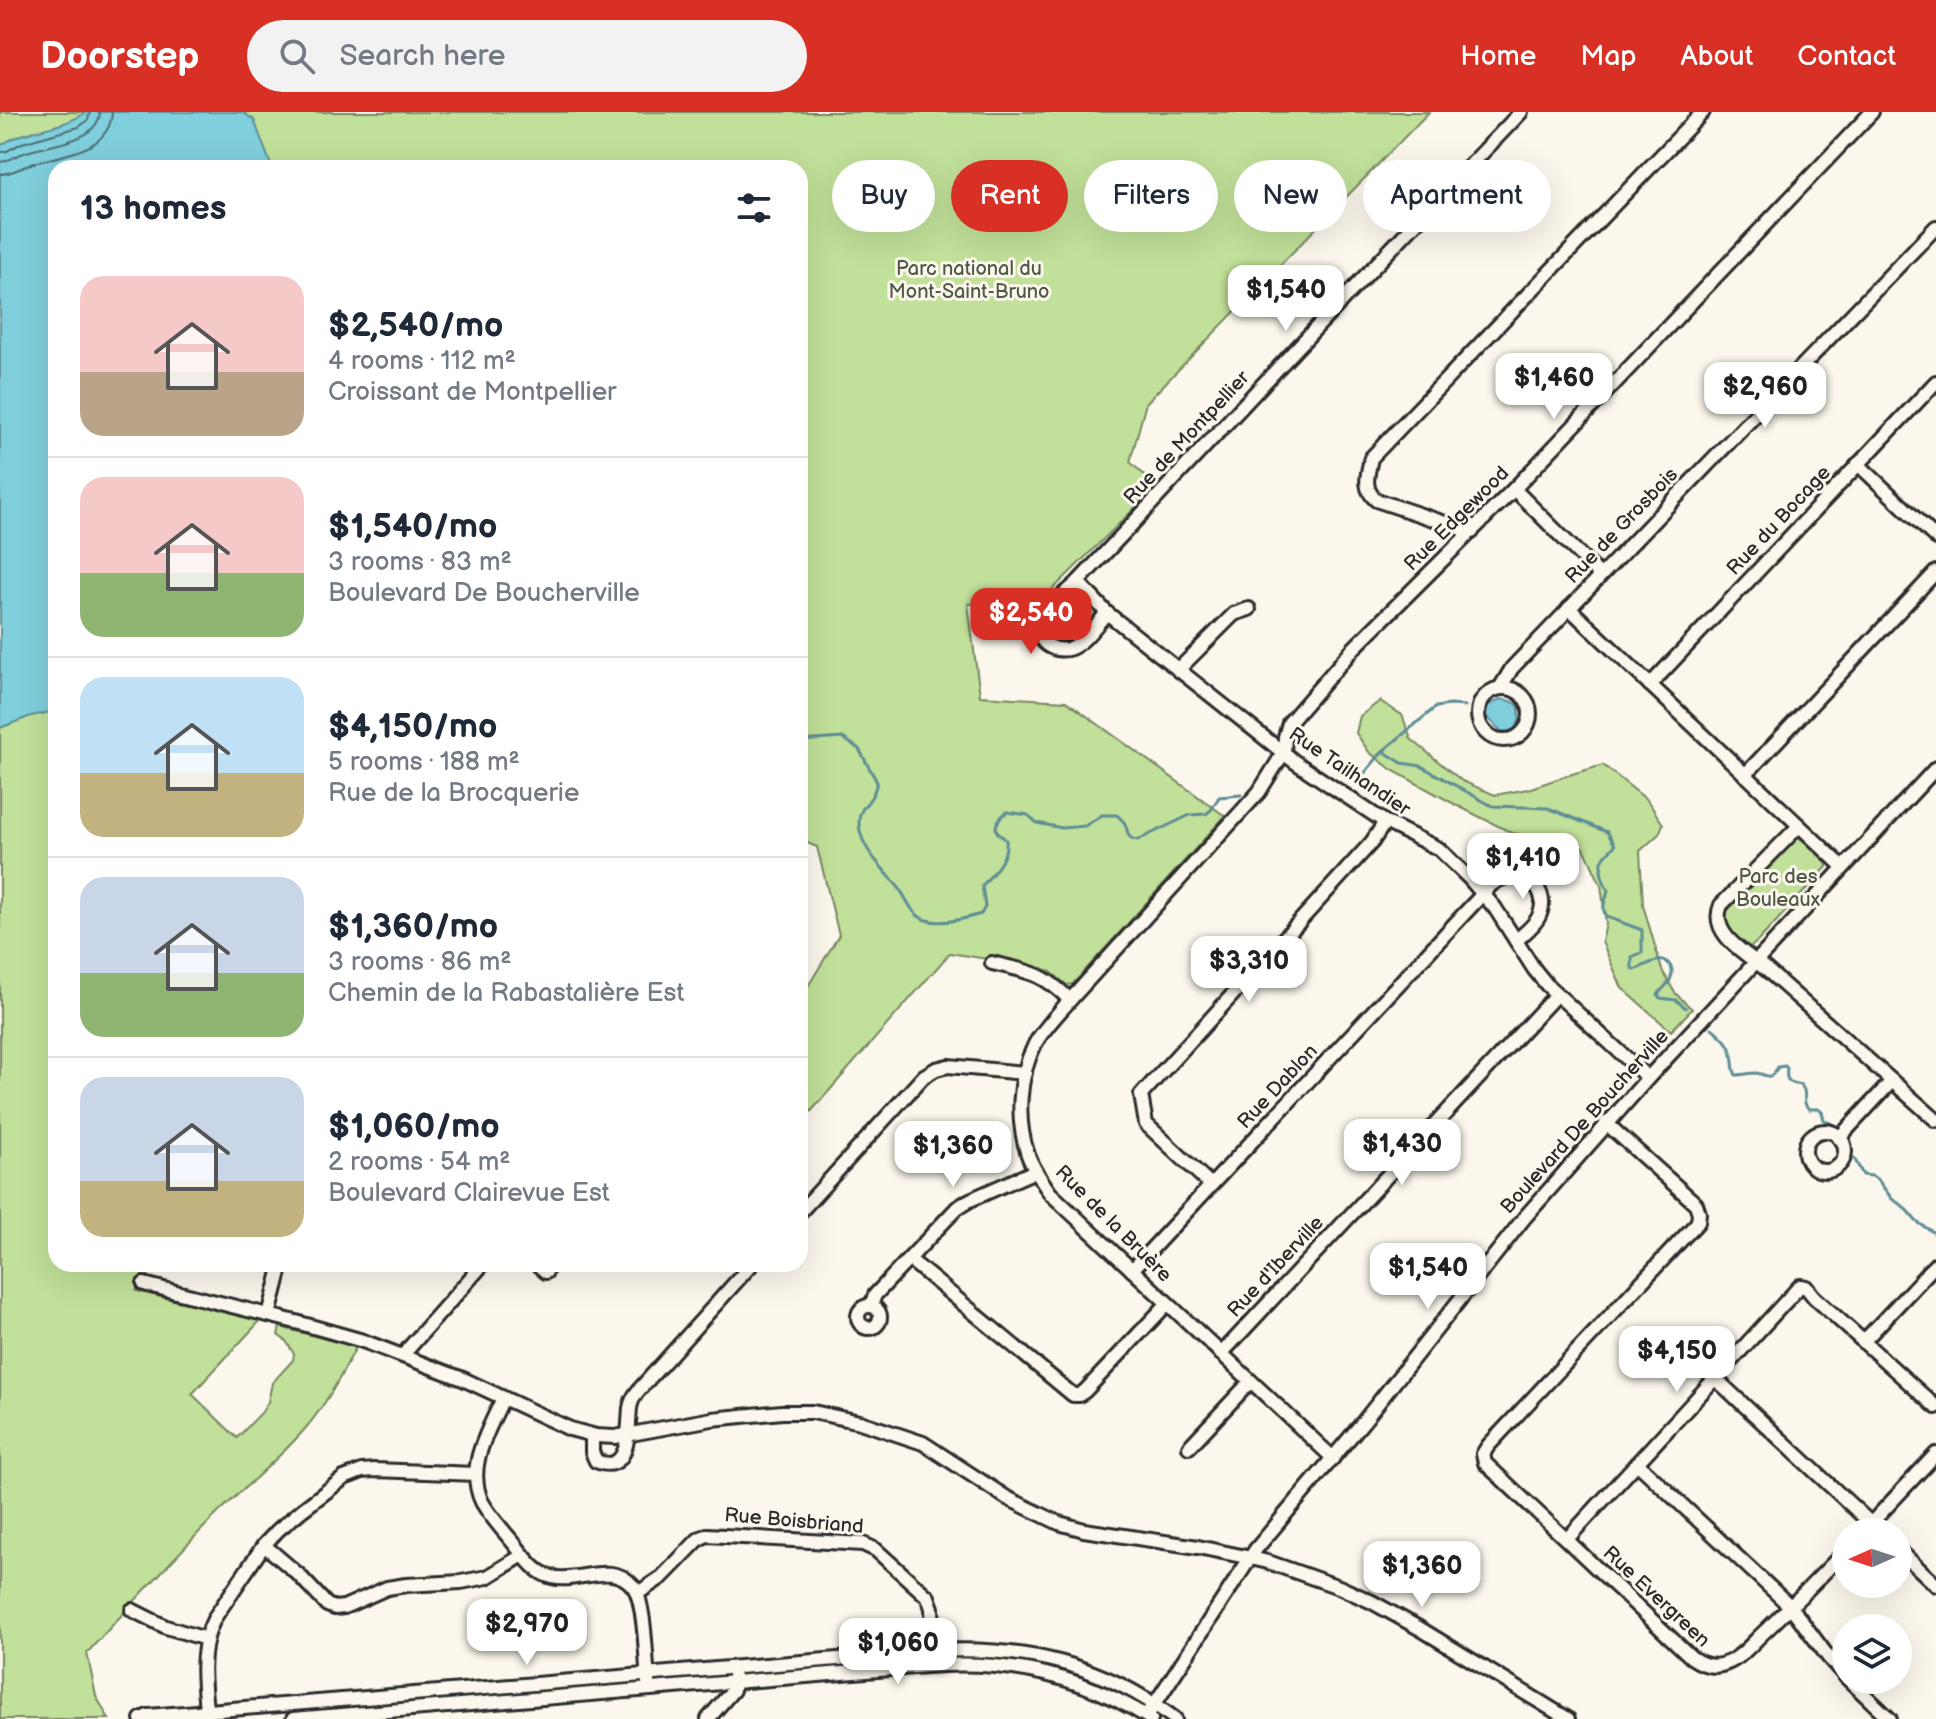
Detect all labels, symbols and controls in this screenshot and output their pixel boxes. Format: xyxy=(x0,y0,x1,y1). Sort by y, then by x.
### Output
search box xyxy=(247,20,807,92)
text: Doorstep xyxy=(40,34,199,79)
icon: search xyxy=(275,34,319,78)
text: Search here xyxy=(339,38,506,74)
text: Home xyxy=(1460,40,1536,73)
text: Map xyxy=(1580,40,1637,73)
text: About xyxy=(1681,40,1753,73)
text: Contact xyxy=(1797,40,1896,73)
chip: Buy xyxy=(832,160,935,232)
chip: Rent xyxy=(951,160,1068,232)
chip: Filters xyxy=(1084,160,1218,232)
chip: New xyxy=(1234,160,1347,232)
chip: Apartment xyxy=(1363,160,1551,232)
icon: filters xyxy=(732,186,776,230)
text: 13 homes xyxy=(80,188,227,229)
park label: Parc national du Mont-Saint-Bruno xyxy=(889,257,1049,304)
pin: $1,540 xyxy=(1221,265,1351,333)
text: $1,540 xyxy=(1246,275,1326,306)
text: $2,540/mo xyxy=(328,305,503,346)
icon: home xyxy=(144,308,240,404)
text: 4 rooms · 112 m² xyxy=(328,346,516,377)
pin: $1,460 xyxy=(1489,353,1619,421)
pin: $2,960 xyxy=(1700,362,1830,430)
text: $1,460 xyxy=(1513,363,1595,394)
street label: Rue de Montpellier xyxy=(1119,365,1255,509)
text: $2,960 xyxy=(1722,372,1808,403)
text: Croissant de Montpellier xyxy=(328,377,617,408)
street label: Rue Edgewood xyxy=(1399,461,1514,576)
street label: Rue du Bocage xyxy=(1722,461,1836,580)
street label: Rue de Grosbois xyxy=(1560,463,1683,589)
text: $1,540/mo xyxy=(328,506,497,547)
icon: home xyxy=(144,509,240,605)
text: 3 rooms · 83 m² xyxy=(328,547,512,578)
text: Boulevard De Boucherville xyxy=(328,578,640,609)
pin: $2,540 xyxy=(966,588,1096,656)
text: $2,540 xyxy=(989,598,1074,629)
text: $4,150/mo xyxy=(328,706,497,747)
icon: home xyxy=(144,709,240,805)
street label: Rue Tailhandier xyxy=(1284,722,1415,822)
text: 5 rooms · 188 m² xyxy=(328,747,520,778)
text: Rue de la Brocquerie xyxy=(328,778,579,809)
pin: $1,410 xyxy=(1458,833,1588,901)
text: $1,410 xyxy=(1485,843,1561,874)
park label: Parc des Bouleaux xyxy=(1736,865,1821,912)
text: $1,360/mo xyxy=(328,906,498,947)
icon: home xyxy=(144,909,240,1005)
pin: $3,310 xyxy=(1184,936,1314,1004)
text: $3,310 xyxy=(1209,946,1289,977)
text: 3 rooms · 86 m² xyxy=(328,947,512,978)
text: Chemin de la Rabastalière Est xyxy=(328,978,684,1009)
street label: Boulevard De Boucherville xyxy=(1496,1024,1674,1219)
street label: Rue Dablon xyxy=(1233,1040,1323,1134)
text: $1,060/mo xyxy=(328,1106,500,1147)
icon: home xyxy=(144,1109,240,1205)
pin: $1,430 xyxy=(1337,1119,1467,1187)
pin: $1,360 xyxy=(888,1121,1018,1189)
text: $1,430 xyxy=(1362,1129,1442,1160)
text: $1,360 xyxy=(913,1131,994,1162)
text: 2 rooms · 54 m² xyxy=(328,1147,511,1178)
street label: Rue de la Bruère xyxy=(1050,1160,1177,1287)
text: Boulevard Clairevue Est xyxy=(328,1178,610,1209)
street label: Rue d'Iberville xyxy=(1223,1211,1329,1322)
pin: $1,540 xyxy=(1363,1243,1493,1311)
text: $1,540 xyxy=(1388,1253,1468,1284)
pin: $4,150 xyxy=(1612,1326,1742,1394)
text: $4,150 xyxy=(1637,1336,1717,1367)
street label: Rue Boisbriand xyxy=(723,1503,864,1539)
north arrow xyxy=(1832,1518,1912,1598)
map controls xyxy=(1832,1518,1912,1694)
pin: $1,360 xyxy=(1357,1541,1487,1609)
street label: Rue Evergreen xyxy=(1598,1541,1715,1652)
text: $1,360 xyxy=(1382,1551,1463,1582)
pin: $2,970 xyxy=(462,1599,592,1667)
text: $2,970 xyxy=(485,1609,569,1640)
button: layers xyxy=(1832,1614,1912,1694)
pin: $1,060 xyxy=(833,1618,963,1686)
text: $1,060 xyxy=(857,1628,939,1659)

